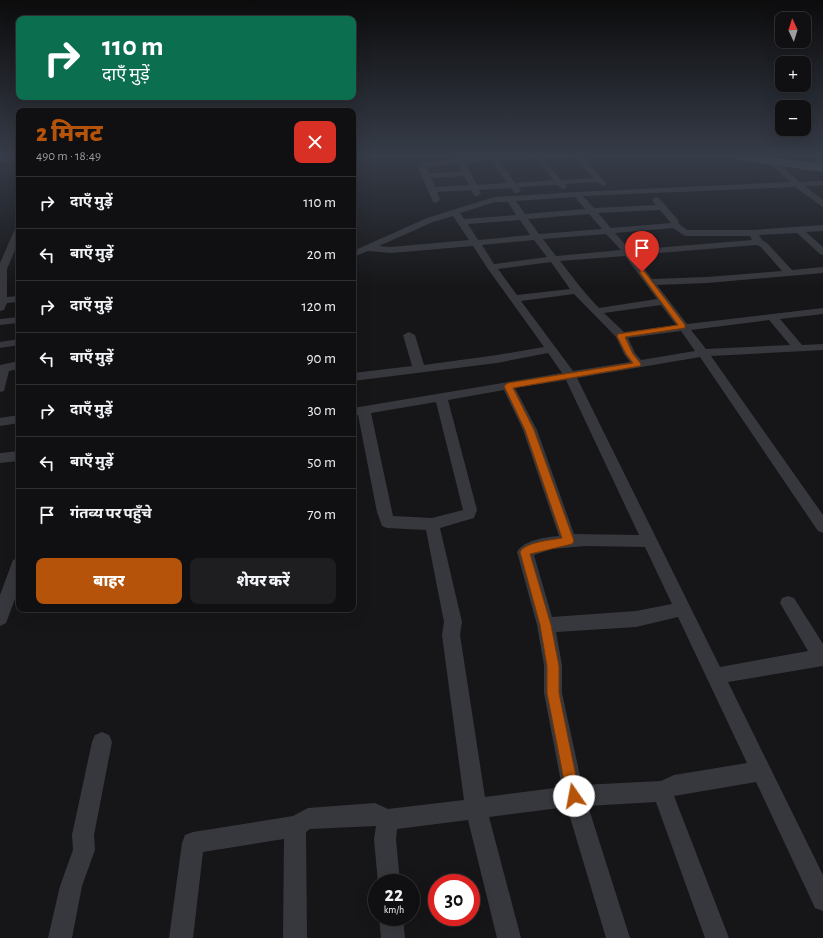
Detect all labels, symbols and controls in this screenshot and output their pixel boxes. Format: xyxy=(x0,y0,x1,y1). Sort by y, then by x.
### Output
north arrow xyxy=(775,12,811,48)
map controls xyxy=(775,12,811,136)
icon: right xyxy=(36,32,88,84)
text: 110 m xyxy=(102,33,164,61)
button: + xyxy=(775,56,811,92)
text: दाएँ मुड़ें xyxy=(102,66,150,84)
button: − xyxy=(775,100,811,136)
button: close xyxy=(294,121,336,163)
text: 2 मिनट xyxy=(36,122,103,146)
text: 490 m · 18:49 xyxy=(36,150,101,163)
icon: right xyxy=(36,192,58,214)
text: दाएँ मुड़ें xyxy=(70,194,113,209)
text: 110 m xyxy=(303,195,336,210)
pin xyxy=(625,231,659,272)
icon: arrive xyxy=(631,237,653,259)
icon: left xyxy=(36,244,58,266)
text: बाएँ मुड़ें xyxy=(70,246,113,261)
text: 20 m xyxy=(307,247,336,262)
icon: right xyxy=(36,296,58,318)
text: दाएँ मुड़ें xyxy=(70,298,113,313)
text: 120 m xyxy=(302,299,336,314)
icon: left xyxy=(36,348,58,370)
text: बाएँ मुड़ें xyxy=(70,350,113,365)
text: 90 m xyxy=(307,351,336,366)
icon: right xyxy=(36,400,58,422)
text: दाएँ मुड़ें xyxy=(70,402,113,417)
text: 30 m xyxy=(307,403,336,418)
icon: left xyxy=(36,452,58,474)
text: बाएँ मुड़ें xyxy=(70,454,113,469)
text: 50 m xyxy=(307,455,336,470)
icon: arrive xyxy=(36,504,58,526)
text: गंतव्य पर पहुँचे xyxy=(70,506,152,521)
text: 70 m xyxy=(307,507,336,522)
button: बाहर xyxy=(36,558,182,604)
button: शेयर करें xyxy=(190,558,336,604)
position arrow xyxy=(553,775,595,817)
speed limit sign: 30 xyxy=(428,874,480,926)
text: 22 xyxy=(385,885,403,905)
text: km/h xyxy=(384,905,404,915)

